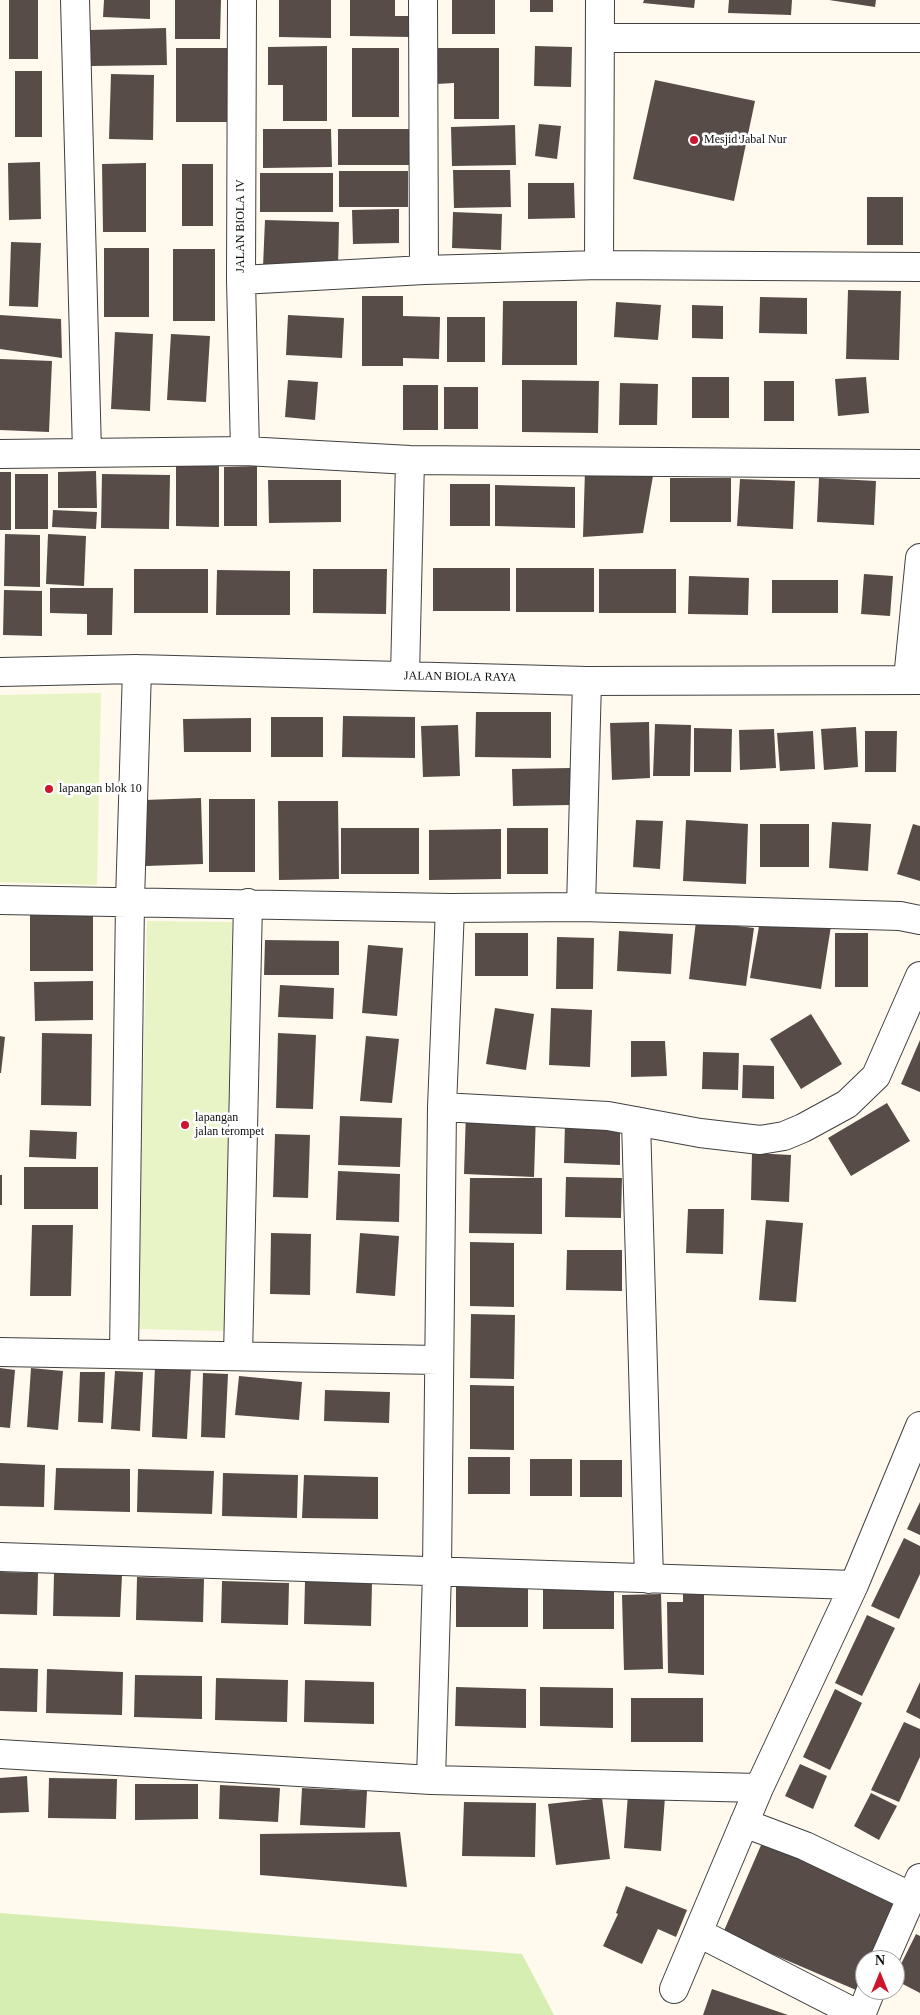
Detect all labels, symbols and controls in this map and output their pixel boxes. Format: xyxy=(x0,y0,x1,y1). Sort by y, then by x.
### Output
place label: Mesjid Jabal Nur xyxy=(704,133,787,147)
marker: Mesjid Jabal Nur xyxy=(688,134,700,146)
street label: JALAN BIOLA IV xyxy=(234,179,248,273)
street label: JALAN BIOLA RAYA xyxy=(404,669,516,685)
place label: lapangan blok 10 xyxy=(59,782,142,796)
marker: lapangan blok 10 xyxy=(43,783,55,795)
place label: lapangan jalan terompet xyxy=(195,1111,264,1139)
marker: lapangan jalan terompet xyxy=(179,1119,191,1131)
north arrow xyxy=(855,1950,905,2000)
text: N xyxy=(875,1953,885,1968)

